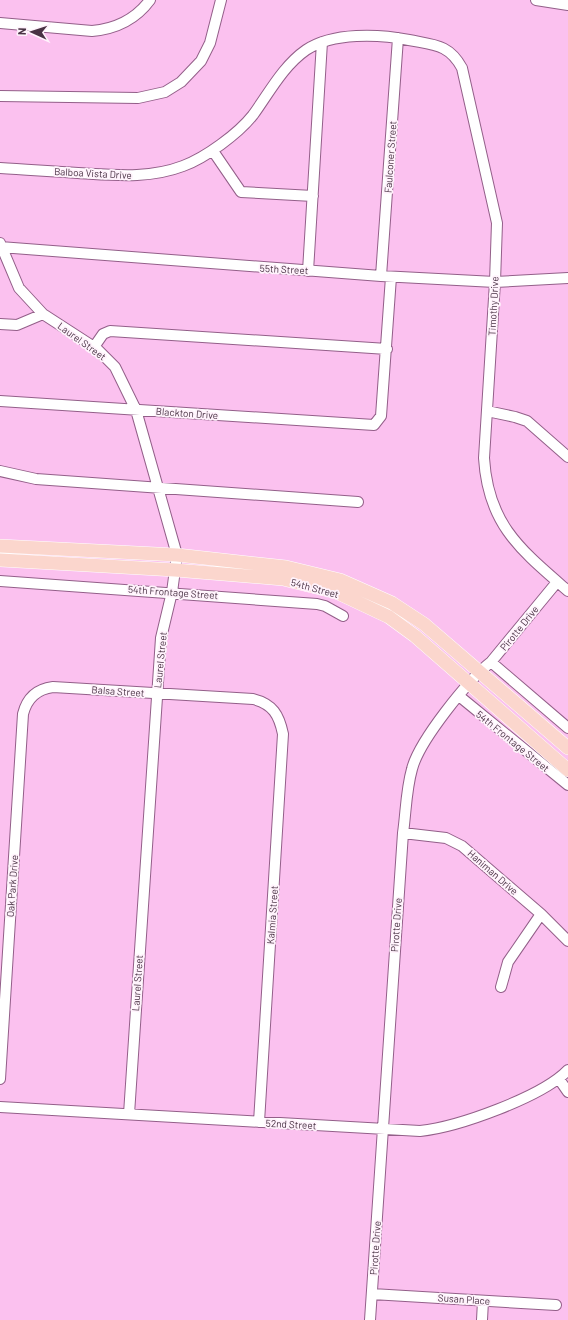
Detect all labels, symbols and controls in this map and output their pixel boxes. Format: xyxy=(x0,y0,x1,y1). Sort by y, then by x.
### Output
north arrow xyxy=(12,12,52,52)
text: N xyxy=(15,27,28,35)
street label: Faulconer Street xyxy=(381,120,399,194)
street label: Balboa Vista Drive xyxy=(54,165,132,181)
street label: 55th Street xyxy=(259,262,309,276)
street label: Timothy Drive xyxy=(485,276,501,336)
street label: Laurel Street xyxy=(56,319,109,363)
street label: Blackton Drive xyxy=(155,405,219,421)
street label: 54th Street xyxy=(290,576,341,600)
street label: 54th Frontage Street xyxy=(127,583,219,601)
street label: Pirotte Drive xyxy=(497,603,541,653)
street label: Laurel Street xyxy=(151,631,169,689)
street label: Balsa Street xyxy=(91,683,145,699)
street label: 54th Frontage Street xyxy=(474,708,552,774)
street label: Haniman Drive xyxy=(465,847,521,897)
street label: Oak Park Drive xyxy=(4,855,20,917)
street label: Kalmia Street xyxy=(264,885,280,945)
street label: Pirotte Drive xyxy=(388,898,404,952)
street label: Laurel Street xyxy=(129,954,145,1012)
street label: 52nd Street xyxy=(265,1117,317,1131)
street label: Pirotte Drive xyxy=(367,1221,383,1275)
street label: Susan Place xyxy=(437,1291,491,1307)

